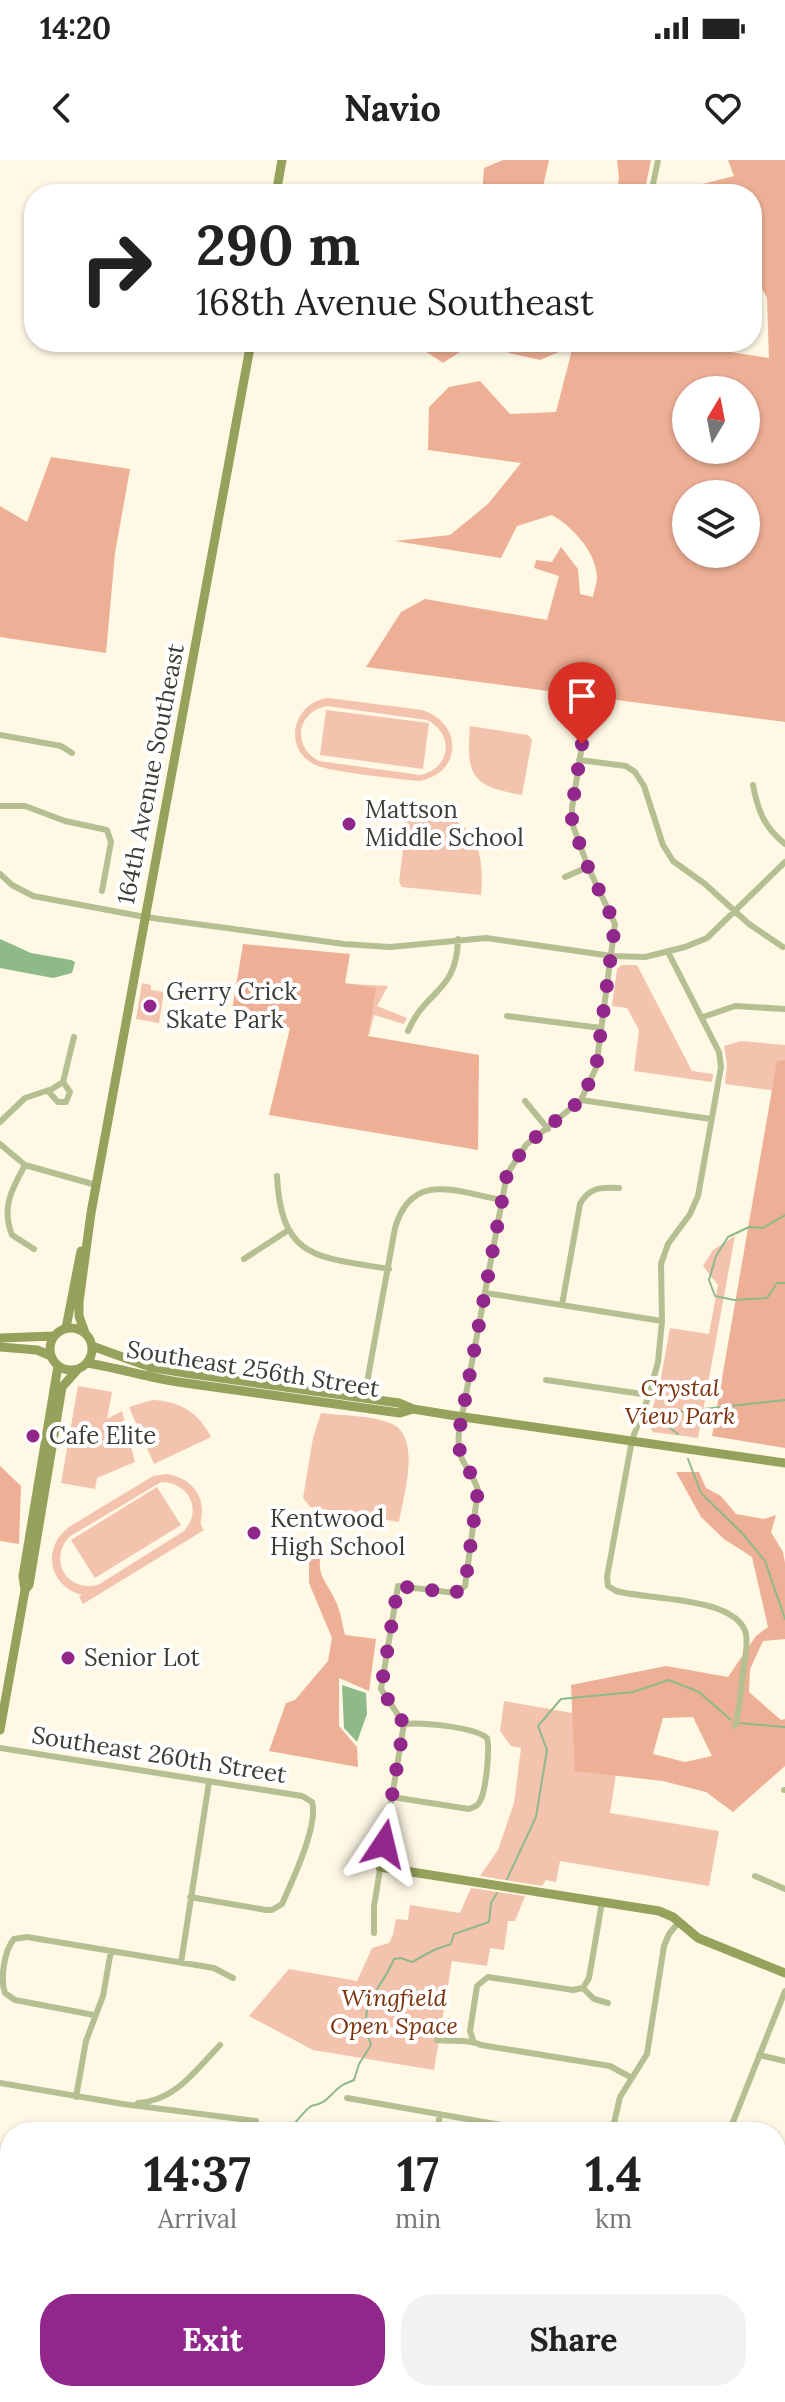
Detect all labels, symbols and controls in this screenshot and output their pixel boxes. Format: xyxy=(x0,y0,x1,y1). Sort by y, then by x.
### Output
text: 14:20 xyxy=(40,9,111,47)
text: Navio xyxy=(344,85,441,131)
icon: back xyxy=(40,86,84,130)
icon: heart xyxy=(701,86,745,130)
text: 290 m xyxy=(196,209,360,280)
icon: right xyxy=(64,216,168,320)
text: 168th Avenue Southeast xyxy=(196,279,594,325)
north arrow xyxy=(672,376,760,464)
map controls xyxy=(672,376,760,568)
button: layers xyxy=(672,480,760,568)
street label: 164th Avenue Southeast xyxy=(110,640,191,907)
pin xyxy=(548,662,616,744)
icon: arrive xyxy=(560,674,604,718)
place label: Mattson Middle School xyxy=(365,794,524,853)
marker: Mattson Middle School xyxy=(340,815,358,833)
place label: Gerry Crick Skate Park xyxy=(166,976,297,1035)
marker: Gerry Crick Skate Park xyxy=(141,997,159,1015)
street label: Southeast 256th Street xyxy=(124,1333,382,1404)
park label: Crystal View Park xyxy=(625,1372,735,1431)
place label: Cafe Elite xyxy=(49,1420,156,1451)
marker: Cafe Elite xyxy=(24,1427,42,1445)
place label: Kentwood High School xyxy=(270,1503,405,1562)
marker: Kentwood High School xyxy=(245,1524,263,1542)
place label: Senior Lot xyxy=(84,1642,201,1673)
marker: Senior Lot xyxy=(59,1649,77,1667)
street label: Southeast 260th Street xyxy=(30,1719,289,1790)
position arrow xyxy=(342,1802,426,1886)
park label: Wingfield Open Space xyxy=(330,1982,458,2041)
text: 14:37 xyxy=(144,2143,251,2204)
text: 17 xyxy=(397,2143,439,2204)
text: 1.4 xyxy=(585,2143,642,2204)
text: Arrival xyxy=(158,2202,237,2235)
text: min xyxy=(395,2202,441,2235)
text: km xyxy=(595,2202,632,2235)
button: Exit xyxy=(40,2294,385,2386)
button: Share xyxy=(401,2294,746,2386)

